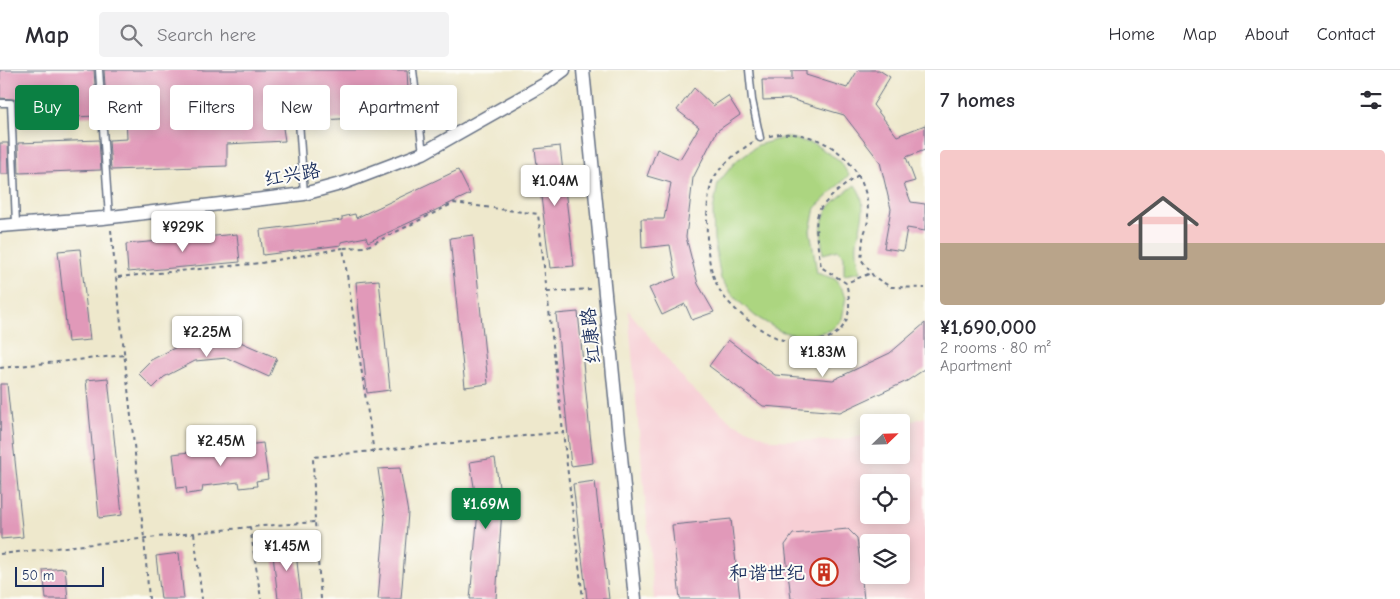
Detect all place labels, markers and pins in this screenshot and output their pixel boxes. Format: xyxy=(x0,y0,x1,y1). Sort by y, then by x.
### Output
pin: ¥1.04M xyxy=(514,164,596,207)
pin: ¥929K xyxy=(148,210,218,253)
pin: ¥2.25M xyxy=(166,316,248,358)
pin: ¥1.83M xyxy=(782,336,864,378)
pin: ¥2.45M xyxy=(180,424,262,467)
pin: ¥1.69M xyxy=(445,488,527,530)
pin: ¥1.45M xyxy=(246,530,328,572)
building icon: 和谐世纪 xyxy=(809,557,839,587)
place label: 和谐世纪 xyxy=(729,562,805,584)

